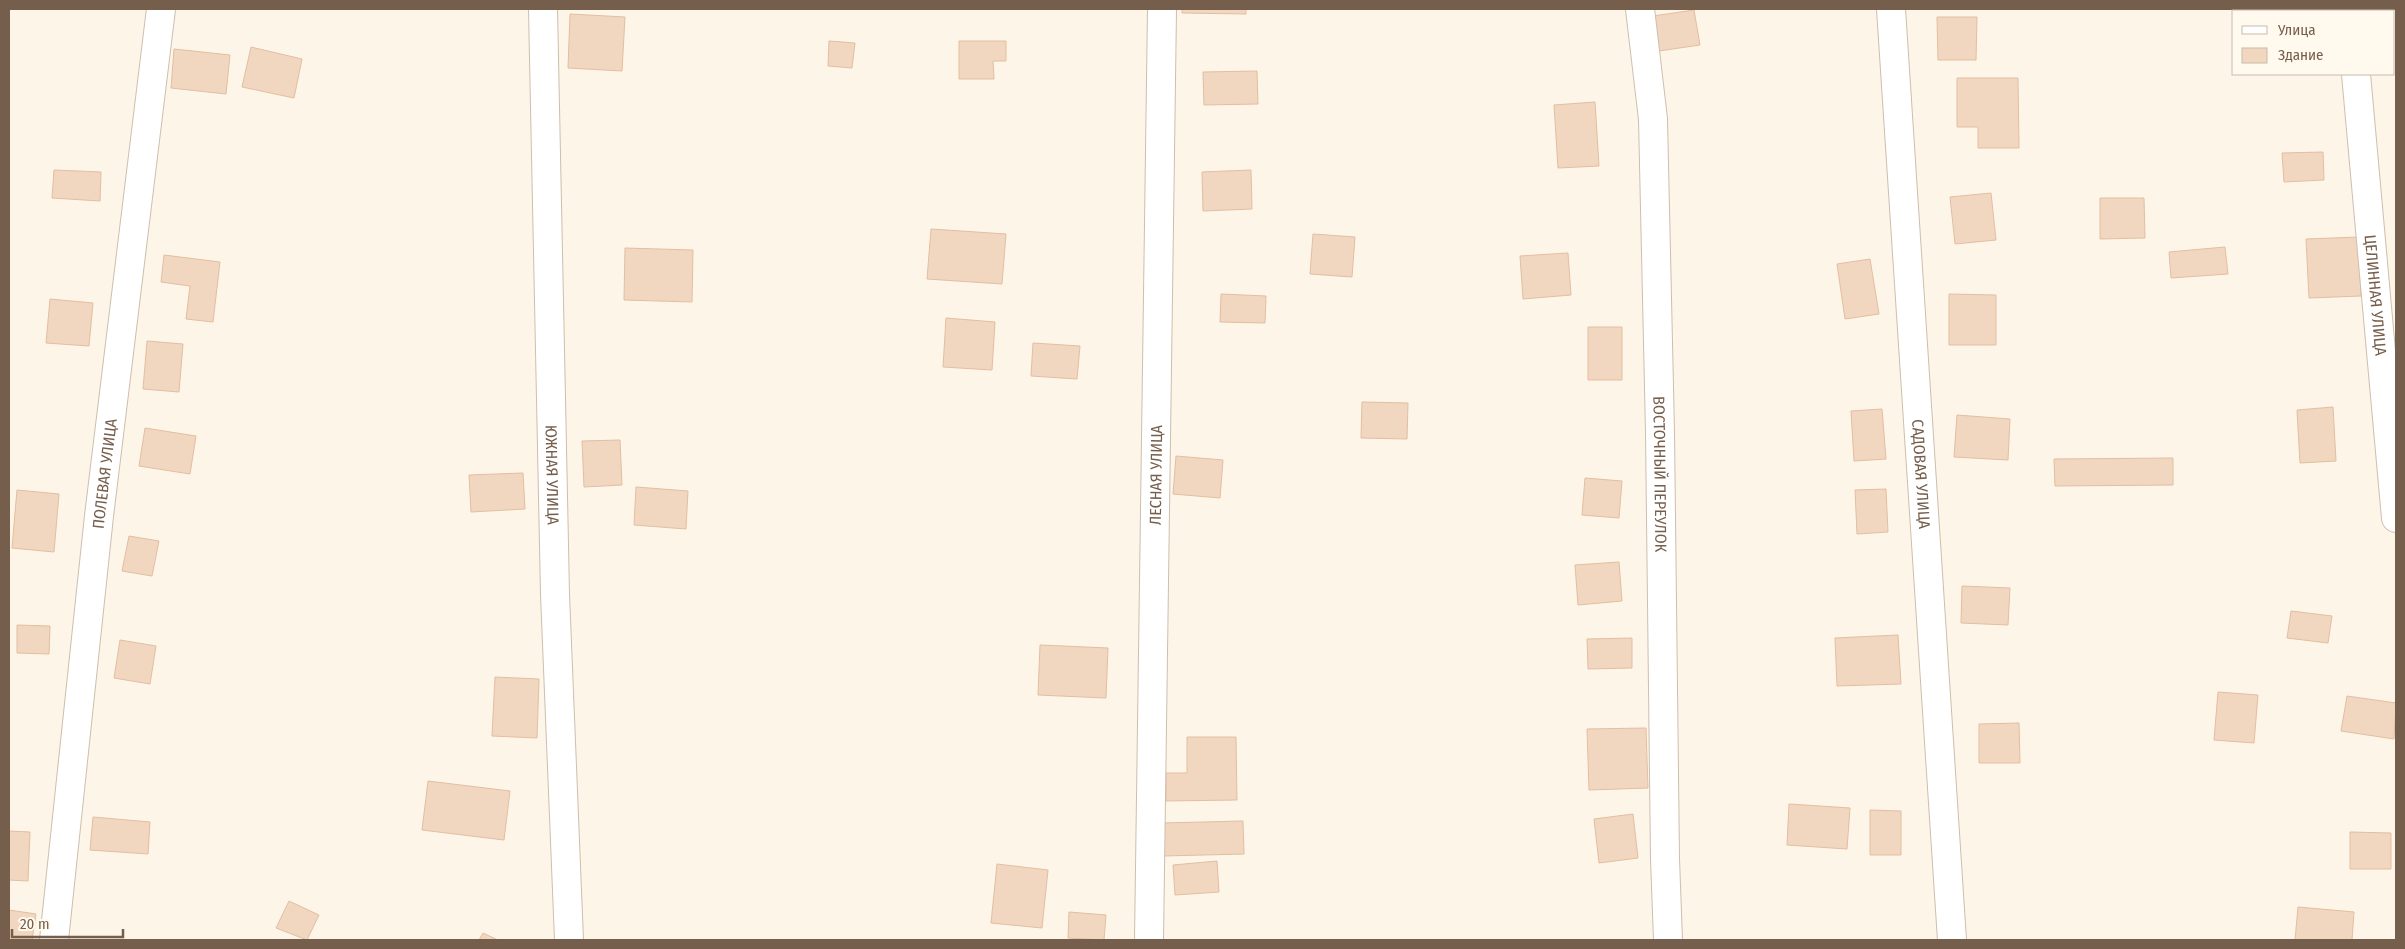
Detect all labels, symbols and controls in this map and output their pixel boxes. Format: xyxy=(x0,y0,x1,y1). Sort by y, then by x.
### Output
legend xyxy=(2232,10,2395,75)
text: Улица xyxy=(2277,21,2316,39)
text: Здание xyxy=(2278,46,2324,64)
street label: ЦЕЛИННАЯ УЛИЦА xyxy=(2361,234,2390,357)
street label: ВОСТОЧНЫЙ ПЕРЕУЛОК xyxy=(1649,396,1670,553)
street label: ПОЛЕВАЯ УЛИЦА xyxy=(89,417,121,530)
street label: САДОВАЯ УЛИЦА xyxy=(1908,419,1934,530)
street label: ЛЕСНАЯ УЛИЦА xyxy=(1146,424,1166,525)
street label: ЮЖНАЯ УЛИЦА xyxy=(542,425,563,526)
scale bar xyxy=(12,906,124,938)
text: 20 m xyxy=(20,915,50,933)

